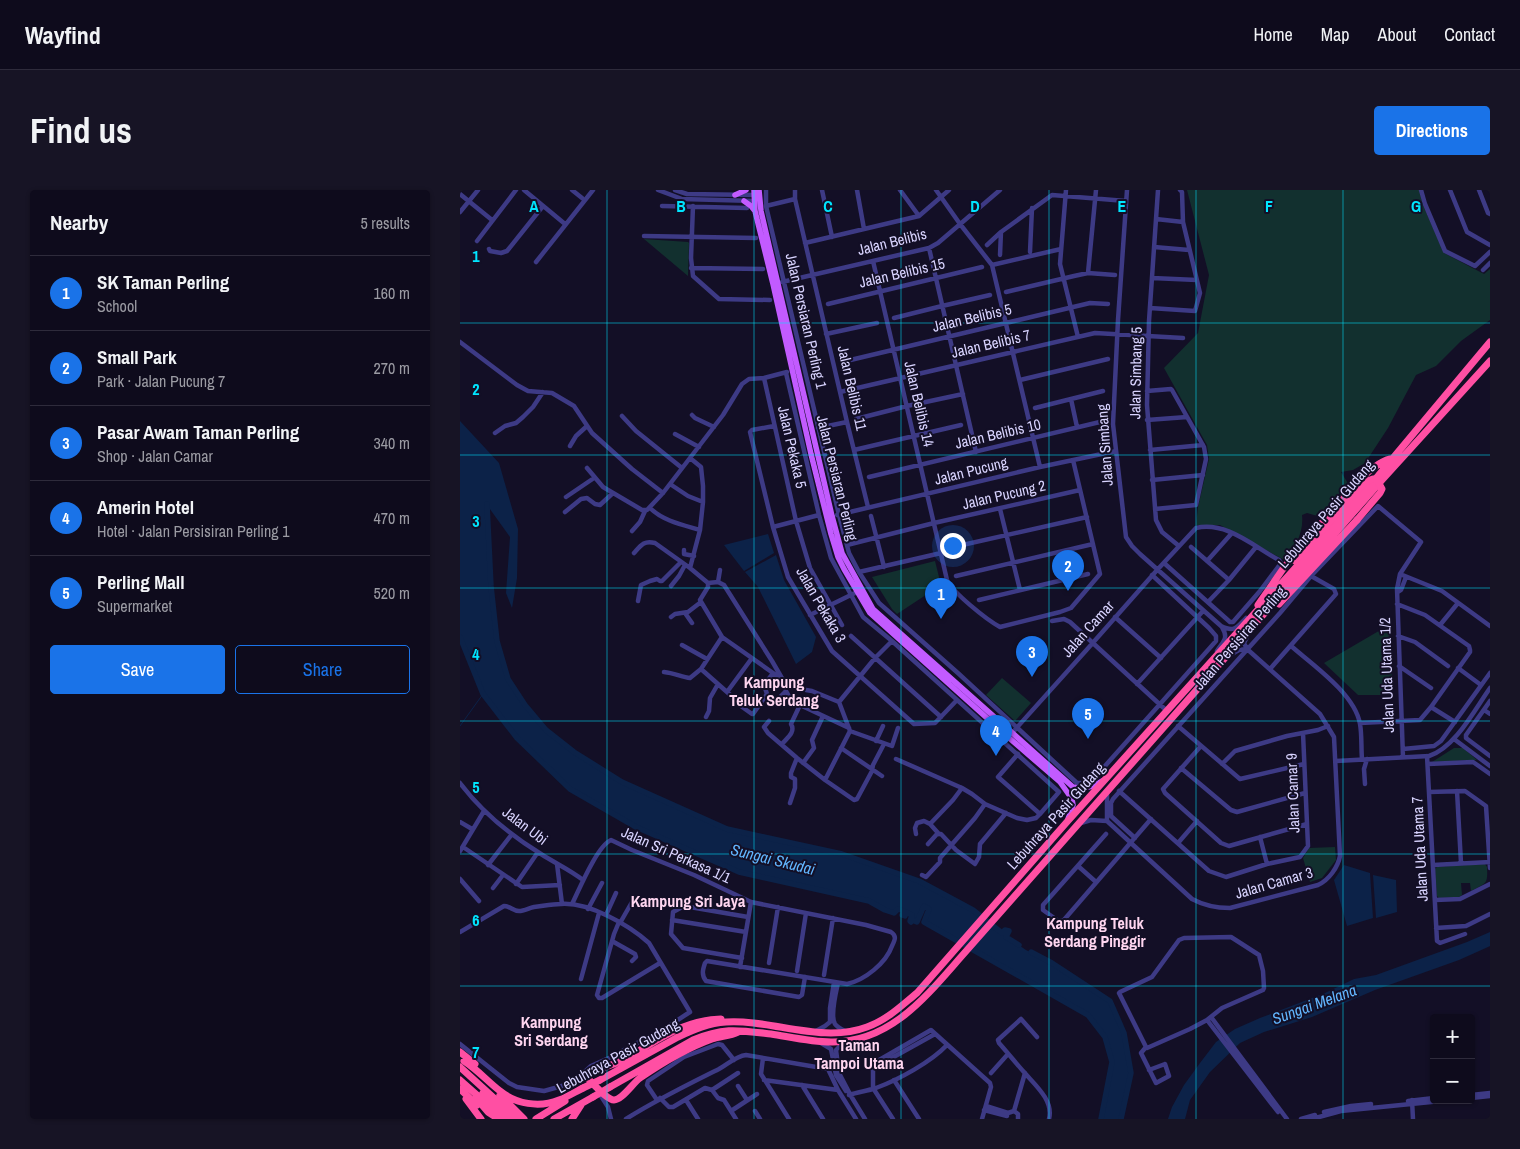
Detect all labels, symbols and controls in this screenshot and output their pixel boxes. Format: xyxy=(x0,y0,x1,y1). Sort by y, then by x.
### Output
text: Wayfind xyxy=(25,19,101,51)
text: Home xyxy=(1253,22,1293,47)
text: Map xyxy=(1321,22,1350,47)
text: About xyxy=(1378,22,1416,47)
text: Contact xyxy=(1444,22,1495,47)
button: Directions xyxy=(1374,106,1490,155)
text: Find us xyxy=(30,107,132,154)
text: A xyxy=(529,195,539,217)
text: B xyxy=(676,195,686,217)
text: C xyxy=(823,195,833,217)
text: D xyxy=(970,195,980,217)
text: E xyxy=(1118,195,1127,217)
text: F xyxy=(1265,195,1273,217)
text: G xyxy=(1411,195,1421,217)
text: Nearby xyxy=(50,208,108,237)
text: 5 results xyxy=(360,212,410,234)
street label: Jalan Belibis xyxy=(855,223,929,260)
text: 1 xyxy=(472,245,480,267)
street label: Jalan Persiaran Perling 1 xyxy=(781,251,832,391)
street label: Jalan Belibis 15 xyxy=(857,252,947,293)
text: SK Taman Perling xyxy=(97,269,229,295)
text: 1 xyxy=(62,282,70,304)
text: 160 m xyxy=(374,282,410,304)
text: School xyxy=(97,295,137,317)
street label: Jalan Belibis 5 xyxy=(930,298,1014,337)
street label: Jalan Belibis 7 xyxy=(949,324,1033,363)
street label: Jalan Simbang 5 xyxy=(1124,327,1147,419)
street label: Jalan Belibis 11 xyxy=(833,343,872,433)
text: Small Park xyxy=(97,344,177,370)
text: 2 xyxy=(62,357,70,379)
text: 270 m xyxy=(374,357,410,379)
street label: Jalan Belibis 14 xyxy=(899,359,940,449)
text: Park · Jalan Pucung 7 xyxy=(97,370,225,392)
text: 2 xyxy=(472,378,480,400)
street label: Jalan Simbang xyxy=(1091,403,1118,487)
street label: Jalan Pekaka 5 xyxy=(773,404,812,490)
street label: Jalan Persiaran Perling xyxy=(812,413,863,543)
street label: Jalan Belibis 10 xyxy=(953,413,1043,454)
text: Pasar Awam Taman Perling xyxy=(97,419,299,445)
text: 3 xyxy=(62,432,70,454)
text: 340 m xyxy=(374,432,410,454)
text: Shop · Jalan Camar xyxy=(97,445,213,467)
street label: Jalan Pucung xyxy=(932,451,1010,490)
street label: Lebuhraya Pasir Gudang xyxy=(1273,455,1379,572)
street label: Jalan Pucung 2 xyxy=(960,475,1048,514)
text: Amerin Hotel xyxy=(97,494,194,520)
text: 4 xyxy=(62,507,70,529)
text: 470 m xyxy=(374,507,410,529)
text: 3 xyxy=(472,510,480,532)
text: Hotel · Jalan Persisiran Perling 1 xyxy=(97,520,290,542)
your location xyxy=(940,533,966,559)
pin: 2 xyxy=(1052,550,1084,591)
street label: Jalan Pekaka 3 xyxy=(791,563,852,647)
text: Perling Mall xyxy=(97,569,184,595)
pin: 1 xyxy=(925,578,957,619)
street label: Jalan Persisiran Perling xyxy=(1189,581,1291,694)
text: 5 xyxy=(62,582,70,604)
text: 520 m xyxy=(374,582,410,604)
text: Supermarket xyxy=(97,595,172,617)
street label: Jalan Camar xyxy=(1056,596,1119,662)
street label: Jalan Uda Utama 1/2 xyxy=(1374,617,1399,733)
pin: 3 xyxy=(1016,636,1048,677)
text: 4 xyxy=(472,643,480,665)
button: Save xyxy=(50,645,225,694)
button: Share xyxy=(235,645,410,694)
district label: Kampung Teluk Serdang xyxy=(729,671,819,711)
pin: 5 xyxy=(1072,698,1104,739)
pin: 4 xyxy=(980,715,1012,756)
street label: Jalan Camar 9 xyxy=(1281,753,1304,833)
street label: Lebuhraya Pasir Gudang xyxy=(1002,757,1110,874)
text: 5 xyxy=(472,776,480,798)
street label: Jalan Uda Utama 7 xyxy=(1406,796,1433,902)
street label: Jalan Ubi xyxy=(498,802,552,850)
street label: Jalan Sri Perkasa 1/1 xyxy=(618,821,734,888)
water label: Sungai Skudai xyxy=(729,838,818,880)
street label: Jalan Camar 3 xyxy=(1233,861,1315,904)
district label: Kampung Sri Jaya xyxy=(631,890,746,912)
text: 6 xyxy=(472,909,480,931)
district label: Kampung Teluk Serdang Pinggir xyxy=(1044,912,1147,952)
water label: Sungai Melana xyxy=(1269,979,1359,1029)
district label: Kampung Sri Serdang xyxy=(514,1011,588,1051)
street label: Lebuhraya Pasir Gudang xyxy=(553,1013,683,1098)
map controls xyxy=(1430,1014,1475,1104)
button: + xyxy=(1430,1014,1475,1059)
district label: Taman Tampoi Utama xyxy=(814,1034,904,1074)
text: 7 xyxy=(472,1041,480,1063)
button: − xyxy=(1430,1059,1475,1104)

